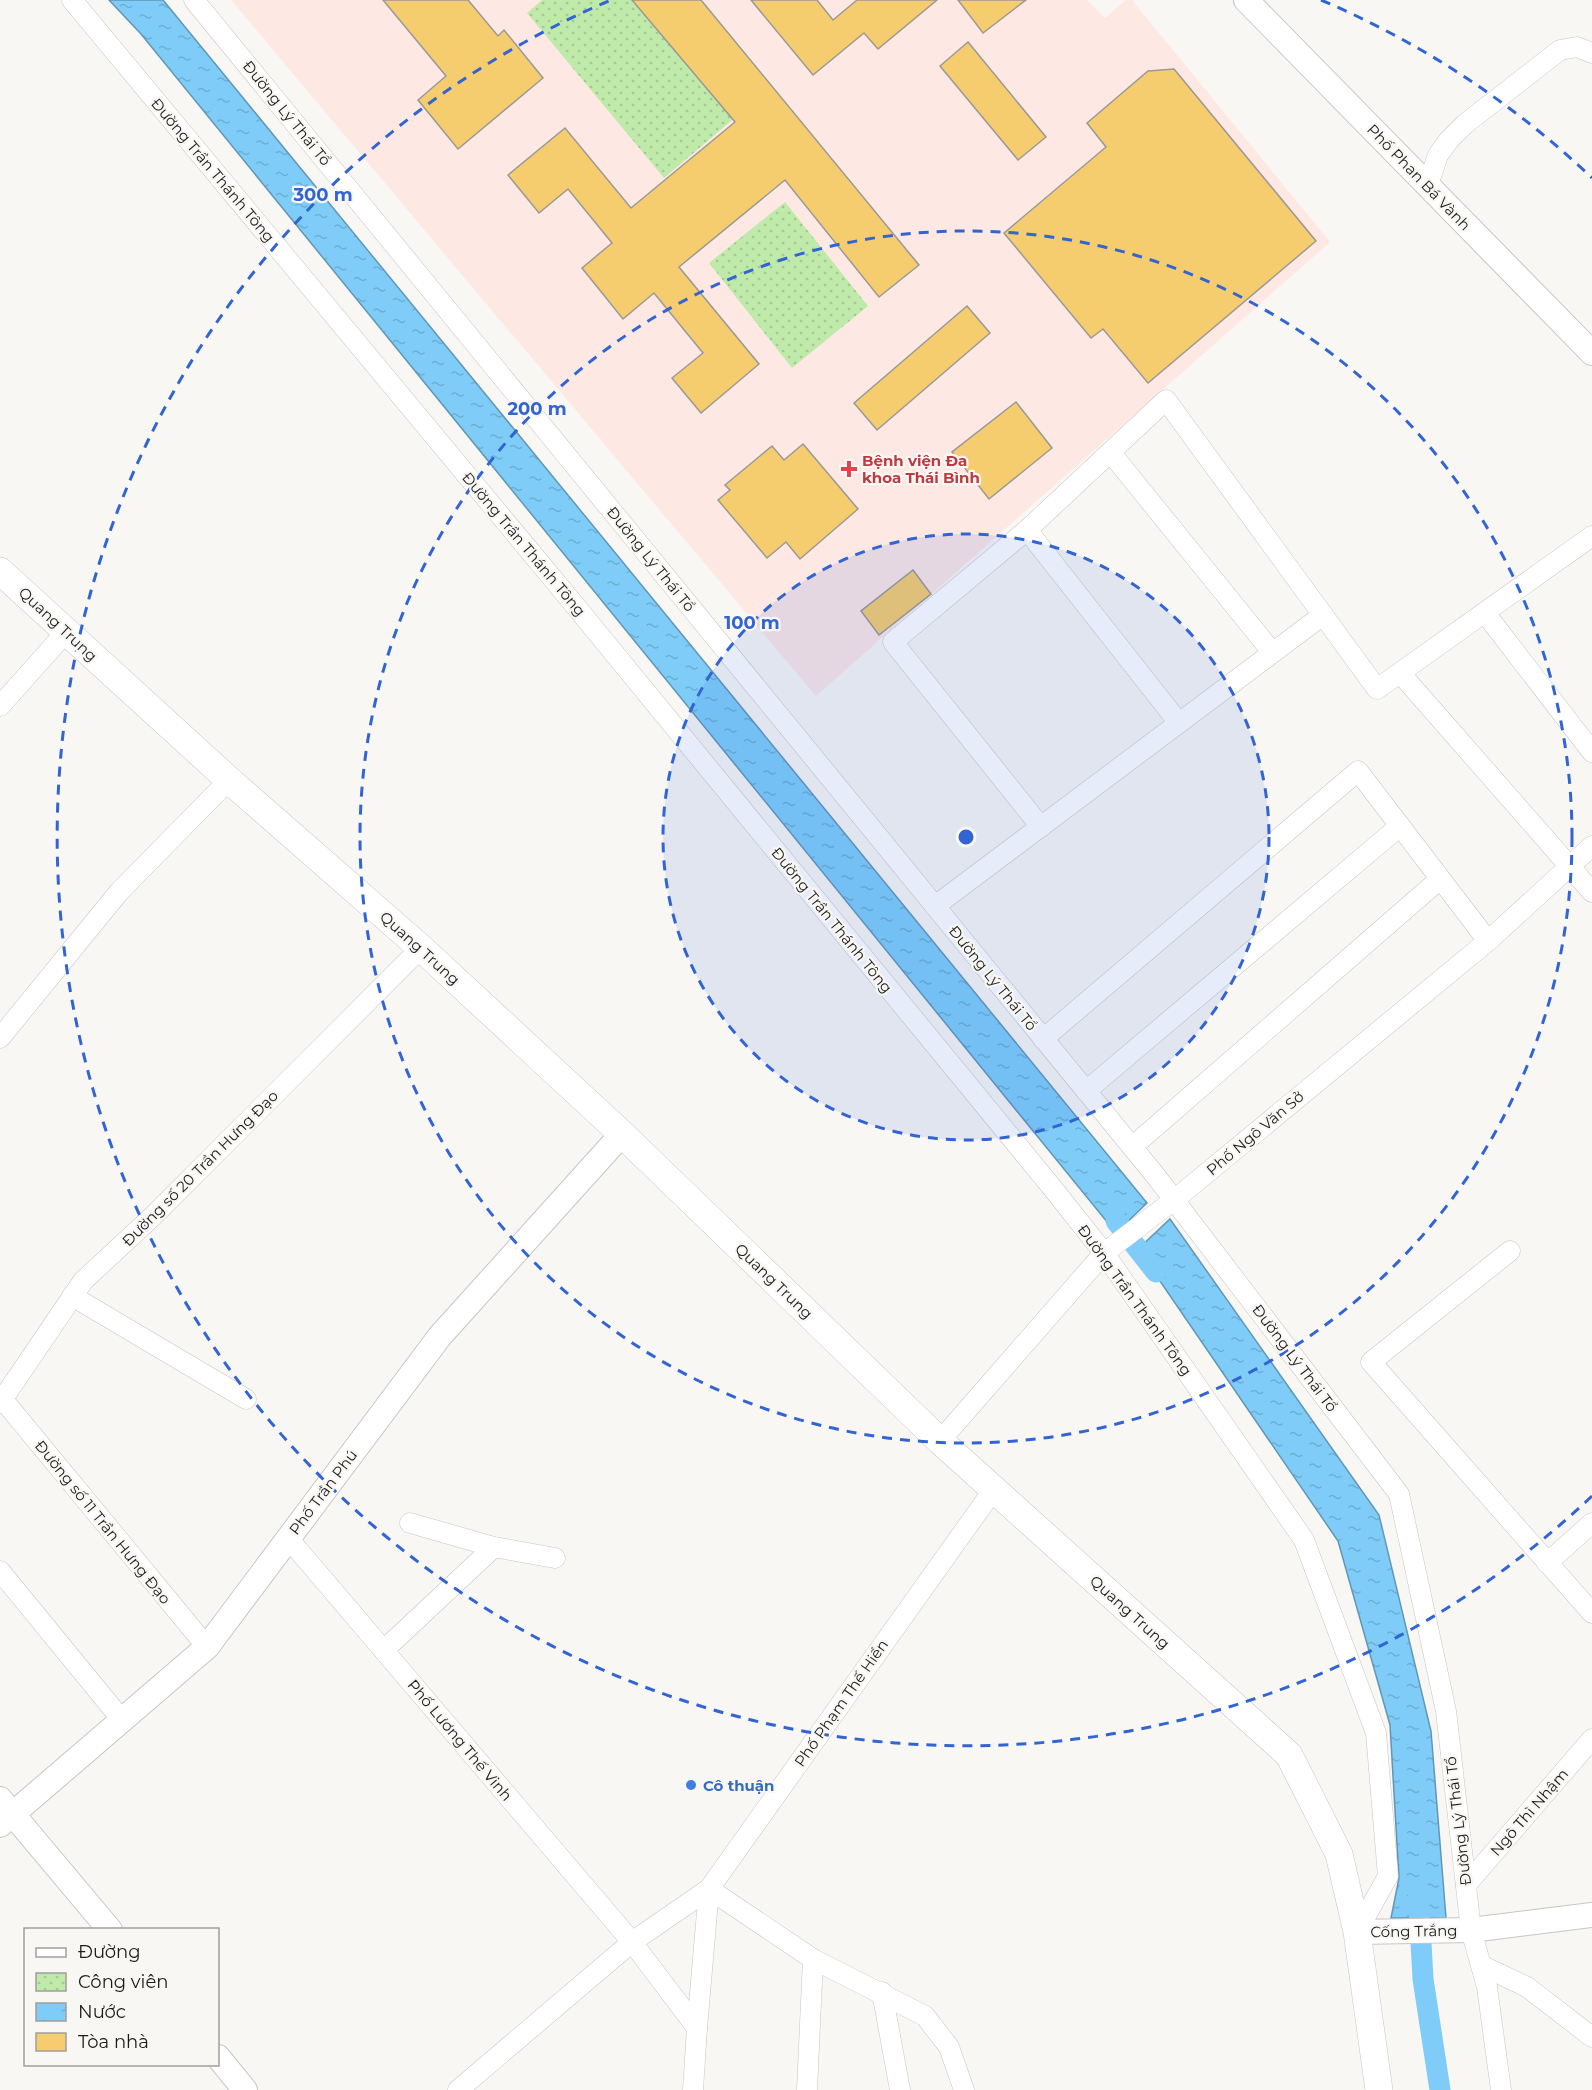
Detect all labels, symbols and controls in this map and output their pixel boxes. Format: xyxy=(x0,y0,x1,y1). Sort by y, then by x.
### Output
street label: Đường Lý Thái Tổ xyxy=(239,57,335,169)
street label: Đường Trần Thánh Tông xyxy=(147,94,279,246)
street label: Phố Phan Bá Vành xyxy=(1363,120,1475,234)
text: 300 m xyxy=(292,184,353,206)
text: 200 m xyxy=(507,398,567,420)
place label: Bệnh viện Đa khoa Thái Bình xyxy=(862,451,980,487)
marker: Bệnh viện Đa khoa Thái Bình xyxy=(840,460,858,478)
street label: Đường Trần Thánh Tông xyxy=(458,468,590,620)
street label: Đường Lý Thái Tổ xyxy=(603,503,699,615)
street label: Quang Trung xyxy=(15,583,101,665)
text: 100 m xyxy=(724,612,780,634)
centre of rings xyxy=(956,827,976,847)
street label: Đường Trần Thánh Tông xyxy=(767,843,897,997)
street label: Quang Trung xyxy=(376,907,464,989)
street label: Đường Lý Thái Tổ xyxy=(945,922,1041,1034)
street label: Đường số 20 Trần Hưng Đạo xyxy=(118,1086,282,1250)
street label: Phố Ngô Văn Sở xyxy=(1202,1087,1308,1179)
street label: Đường Trần Thánh Tông xyxy=(1074,1221,1196,1379)
street label: Quang Trung xyxy=(731,1239,817,1323)
street label: Đường Lý Thái Tổ xyxy=(1248,1300,1342,1416)
street label: Đường số 11 Trần Hưng Đạo xyxy=(31,1436,175,1608)
street label: Phố Trần Phú xyxy=(285,1446,361,1538)
street label: Quang Trung xyxy=(1086,1571,1174,1653)
street label: Phố Phạm Thế Hiển xyxy=(790,1636,892,1770)
street label: Phố Lương Thế Vinh xyxy=(404,1675,516,1805)
street label: Đường Lý Thái Tổ xyxy=(1441,1755,1475,1887)
street label: Ngô Thì Nhậm xyxy=(1486,1764,1572,1860)
place label: Cô thuận xyxy=(703,1776,774,1795)
marker: Cô thuận xyxy=(684,1778,698,1792)
street label: Cống Trắng xyxy=(1370,1921,1458,1941)
legend xyxy=(24,1928,219,2066)
text: Đường xyxy=(78,1941,141,1963)
text: Công viên xyxy=(78,1971,169,1993)
text: Nước xyxy=(78,2001,126,2023)
text: Tòa nhà xyxy=(78,2031,149,2053)

